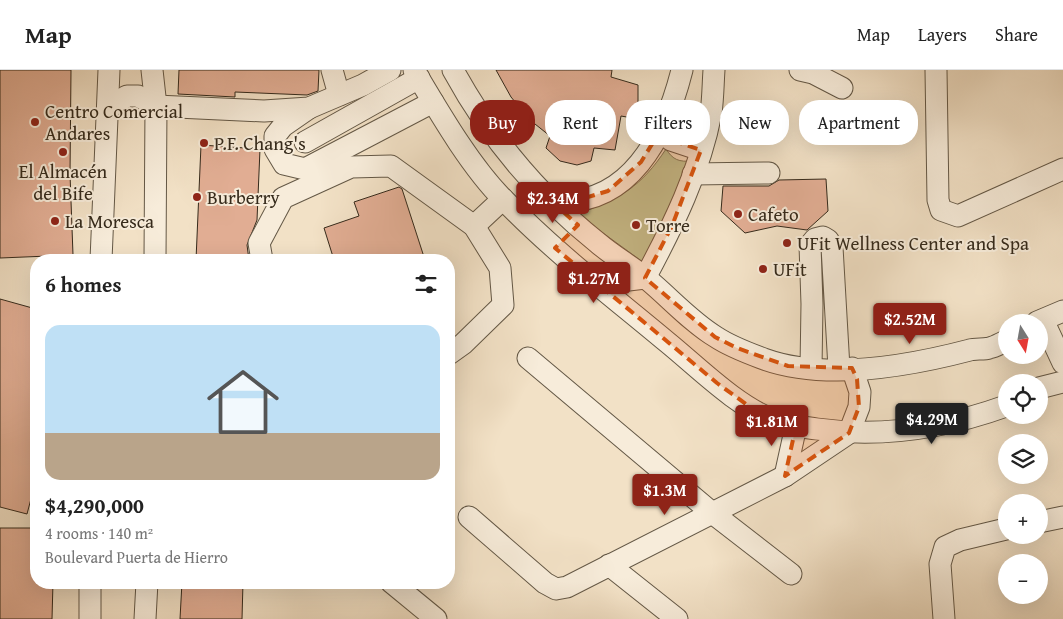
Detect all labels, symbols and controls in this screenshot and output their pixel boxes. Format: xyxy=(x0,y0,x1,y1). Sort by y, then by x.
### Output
text: Map xyxy=(25,17,72,52)
text: Map xyxy=(857,21,890,48)
text: Layers xyxy=(918,21,967,48)
text: Share xyxy=(995,21,1038,48)
place label: Centro Comercial Andares xyxy=(45,97,183,147)
chip: Buy xyxy=(470,100,535,145)
chip: Rent xyxy=(545,100,616,145)
chip: Filters xyxy=(626,100,710,145)
chip: New xyxy=(720,100,789,145)
chip: Apartment xyxy=(799,100,918,145)
marker: Centro Comercial Andares xyxy=(29,116,41,128)
place label: P.F. Chang's xyxy=(214,129,306,157)
marker: P.F. Chang's xyxy=(198,137,210,149)
marker: El Almacén del Bife xyxy=(57,146,69,158)
place label: El Almacén del Bife xyxy=(19,157,108,207)
pin: $2.34M xyxy=(512,182,594,224)
place label: Burberry xyxy=(207,183,280,211)
text: $2.34M xyxy=(527,186,579,210)
marker: Burberry xyxy=(191,191,203,203)
place label: Cafeto xyxy=(748,200,799,228)
place label: La Moresca xyxy=(65,207,154,235)
marker: Cafeto xyxy=(732,208,744,220)
place label: Torre xyxy=(646,211,690,239)
marker: La Moresca xyxy=(49,215,61,227)
marker: Torre xyxy=(630,219,642,231)
place label: UFit Wellness Center and Spa xyxy=(797,229,1029,257)
marker: UFit Wellness Center and Spa xyxy=(781,237,793,249)
place label: UFit xyxy=(773,255,807,283)
pin: $1.27M xyxy=(553,262,635,304)
marker: UFit xyxy=(757,263,769,275)
text: $1.27M xyxy=(568,266,620,290)
text: 6 homes xyxy=(45,269,121,300)
icon: filters xyxy=(412,270,440,298)
pin: $2.52M xyxy=(869,302,951,345)
text: $2.52M xyxy=(884,307,936,331)
north arrow xyxy=(998,314,1048,364)
map controls xyxy=(998,314,1048,604)
icon: home xyxy=(198,357,288,447)
button: locate xyxy=(998,374,1048,424)
pin: $4.29M xyxy=(891,402,973,445)
pin: $1.81M xyxy=(731,404,813,447)
text: $4.29M xyxy=(906,407,958,431)
text: $1.81M xyxy=(746,409,798,433)
button: layers xyxy=(998,434,1048,484)
pin: $1.3M xyxy=(630,474,700,516)
text: $1.3M xyxy=(643,478,687,502)
text: $4,290,000 xyxy=(45,490,144,521)
button: + xyxy=(998,494,1048,544)
text: 4 rooms · 140 m² xyxy=(45,521,153,545)
text: Boulevard Puerta de Hierro xyxy=(45,545,228,569)
button: − xyxy=(998,554,1048,604)

